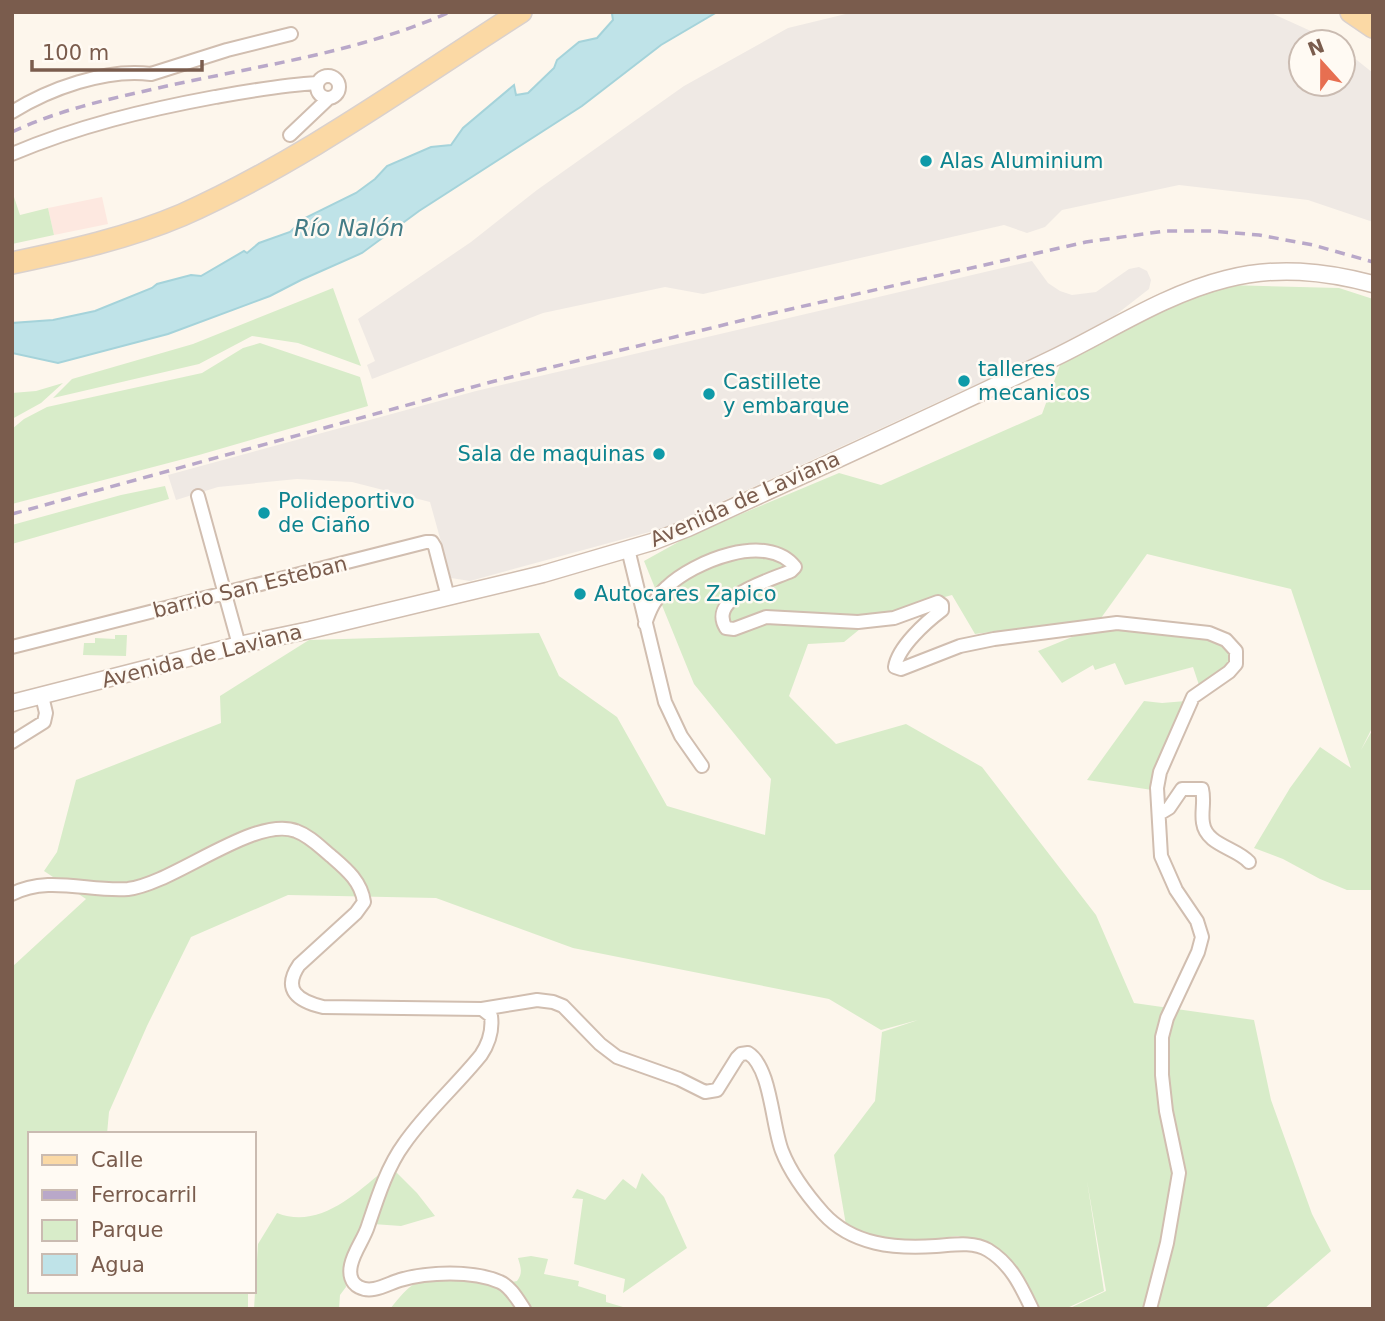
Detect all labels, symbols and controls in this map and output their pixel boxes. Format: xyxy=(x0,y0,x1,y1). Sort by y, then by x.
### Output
scale bar xyxy=(32,28,201,72)
north arrow xyxy=(1287,28,1357,98)
text: N xyxy=(1305,34,1327,60)
text: 100 m xyxy=(42,41,109,65)
place label: Alas Aluminium xyxy=(940,149,1103,173)
marker: Alas Aluminium xyxy=(918,153,934,169)
water label: Río Nalón xyxy=(294,215,404,241)
place label: talleres mecanicos xyxy=(978,357,1090,405)
place label: Castillete y embarque xyxy=(723,370,850,418)
marker: talleres mecanicos xyxy=(956,373,972,389)
marker: Castillete y embarque xyxy=(701,386,717,402)
place label: Sala de maquinas xyxy=(458,442,645,466)
street label: Avenida de Laviana xyxy=(646,446,844,552)
marker: Sala de maquinas xyxy=(651,446,667,462)
place label: Polideportivo de Ciaño xyxy=(278,489,415,537)
marker: Polideportivo de Ciaño xyxy=(256,505,272,521)
street label: barrio San Esteban xyxy=(150,551,350,623)
place label: Autocares Zapico xyxy=(594,582,777,606)
marker: Autocares Zapico xyxy=(572,586,588,602)
street label: Avenida de Laviana xyxy=(99,620,305,692)
legend xyxy=(28,1132,256,1293)
text: Calle xyxy=(91,1148,143,1172)
text: Ferrocarril xyxy=(91,1183,197,1207)
text: Parque xyxy=(91,1218,163,1242)
text: Agua xyxy=(91,1253,145,1277)

